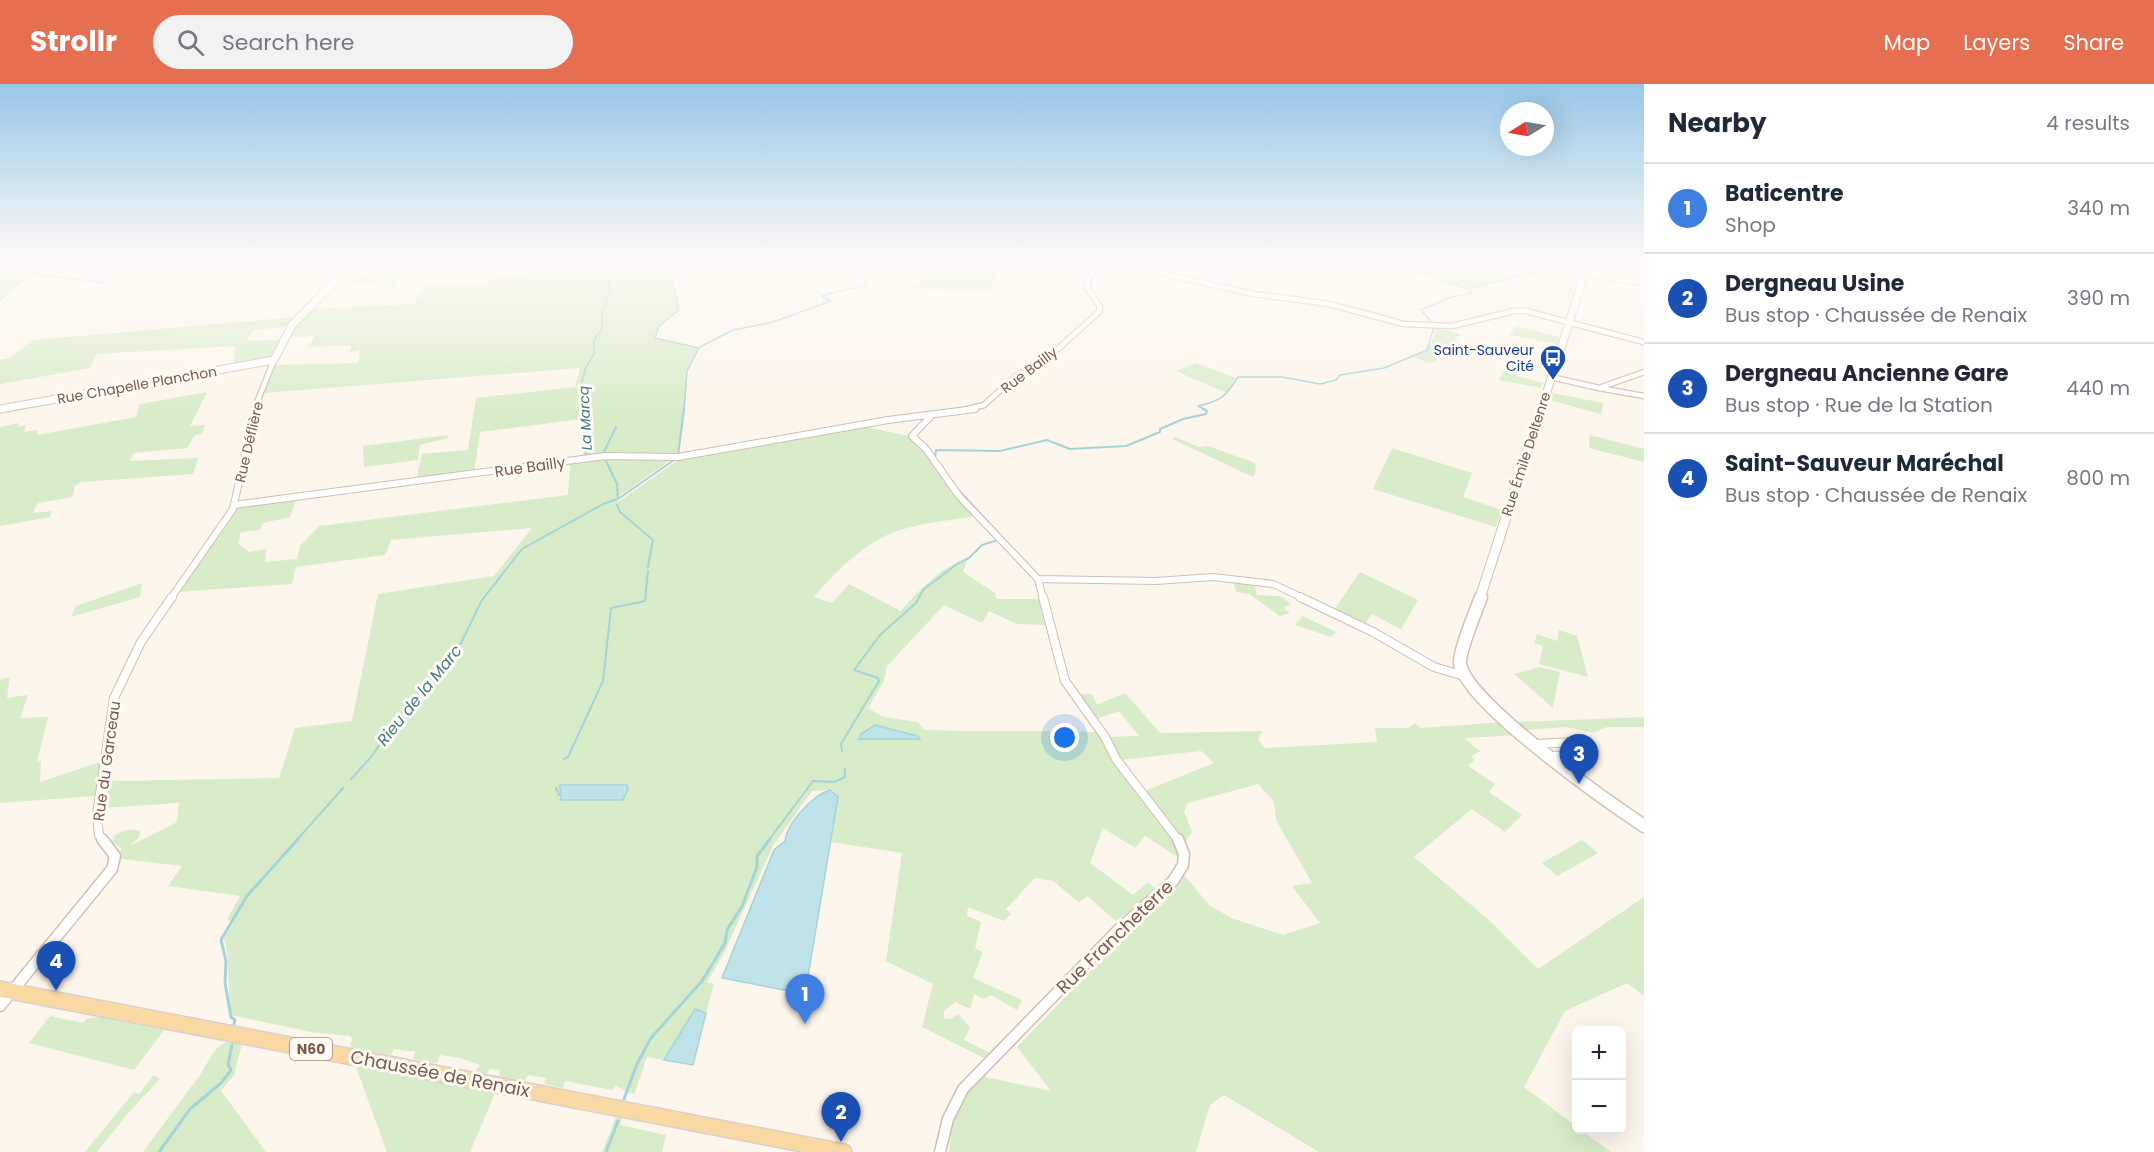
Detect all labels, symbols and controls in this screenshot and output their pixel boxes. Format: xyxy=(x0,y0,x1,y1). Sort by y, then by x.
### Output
search box xyxy=(153,15,573,69)
text: Strollr xyxy=(30,22,117,61)
icon: search xyxy=(174,26,207,59)
text: Search here xyxy=(222,27,354,58)
text: Map xyxy=(1884,28,1930,57)
text: Layers xyxy=(1963,28,2030,57)
text: Share xyxy=(2063,28,2124,57)
north arrow xyxy=(1500,102,1554,156)
text: Nearby xyxy=(1668,105,1766,141)
text: 4 results xyxy=(2046,109,2130,137)
text: Baticentre xyxy=(1725,178,1843,209)
text: 1 xyxy=(1684,194,1691,222)
text: 340 m xyxy=(2067,194,2130,222)
text: Shop xyxy=(1725,211,1776,239)
text: Dergneau Usine xyxy=(1725,268,1904,299)
text: 2 xyxy=(1682,284,1693,312)
text: 390 m xyxy=(2067,284,2130,312)
text: Bus stop · Chaussée de Renaix xyxy=(1725,301,2027,329)
place label: Saint-Sauveur Cité xyxy=(1434,340,1534,376)
street label: Rue Bailly xyxy=(997,342,1062,398)
bus stop icon: Saint-Sauveur Cité xyxy=(1538,343,1568,381)
text: Dergneau Ancienne Gare xyxy=(1725,358,2009,389)
street label: Rue Chapelle Planchon xyxy=(56,361,218,409)
text: 3 xyxy=(1681,374,1694,402)
text: 440 m xyxy=(2066,374,2130,402)
water label: La Marcq xyxy=(573,385,597,451)
street label: Rue Émile Deltenre xyxy=(1496,389,1556,519)
text: Bus stop · Rue de la Station xyxy=(1725,391,1993,419)
street label: Rue Déflière xyxy=(230,399,268,484)
text: Saint-Sauveur Maréchal xyxy=(1725,448,2004,479)
street label: Rue Bailly xyxy=(493,451,567,482)
text: 4 xyxy=(1681,464,1694,492)
text: 800 m xyxy=(2066,464,2130,492)
text: Bus stop · Chaussée de Renaix xyxy=(1725,481,2027,509)
water label: Rieu de la Marc xyxy=(371,640,467,751)
street label: Rue du Garceau xyxy=(88,699,125,822)
your location xyxy=(1050,723,1079,752)
pin: 3 xyxy=(1560,734,1598,784)
street label: Rue Francheterre xyxy=(1051,874,1179,999)
pin: 4 xyxy=(36,942,76,991)
pin: 1 xyxy=(786,974,824,1024)
map controls xyxy=(1572,1026,1626,1134)
button: + xyxy=(1572,1026,1626,1080)
road number: N60 xyxy=(290,1038,332,1060)
street label: Chaussée de Renaix xyxy=(348,1044,532,1103)
button: − xyxy=(1572,1080,1626,1134)
pin: 2 xyxy=(822,1092,860,1142)

